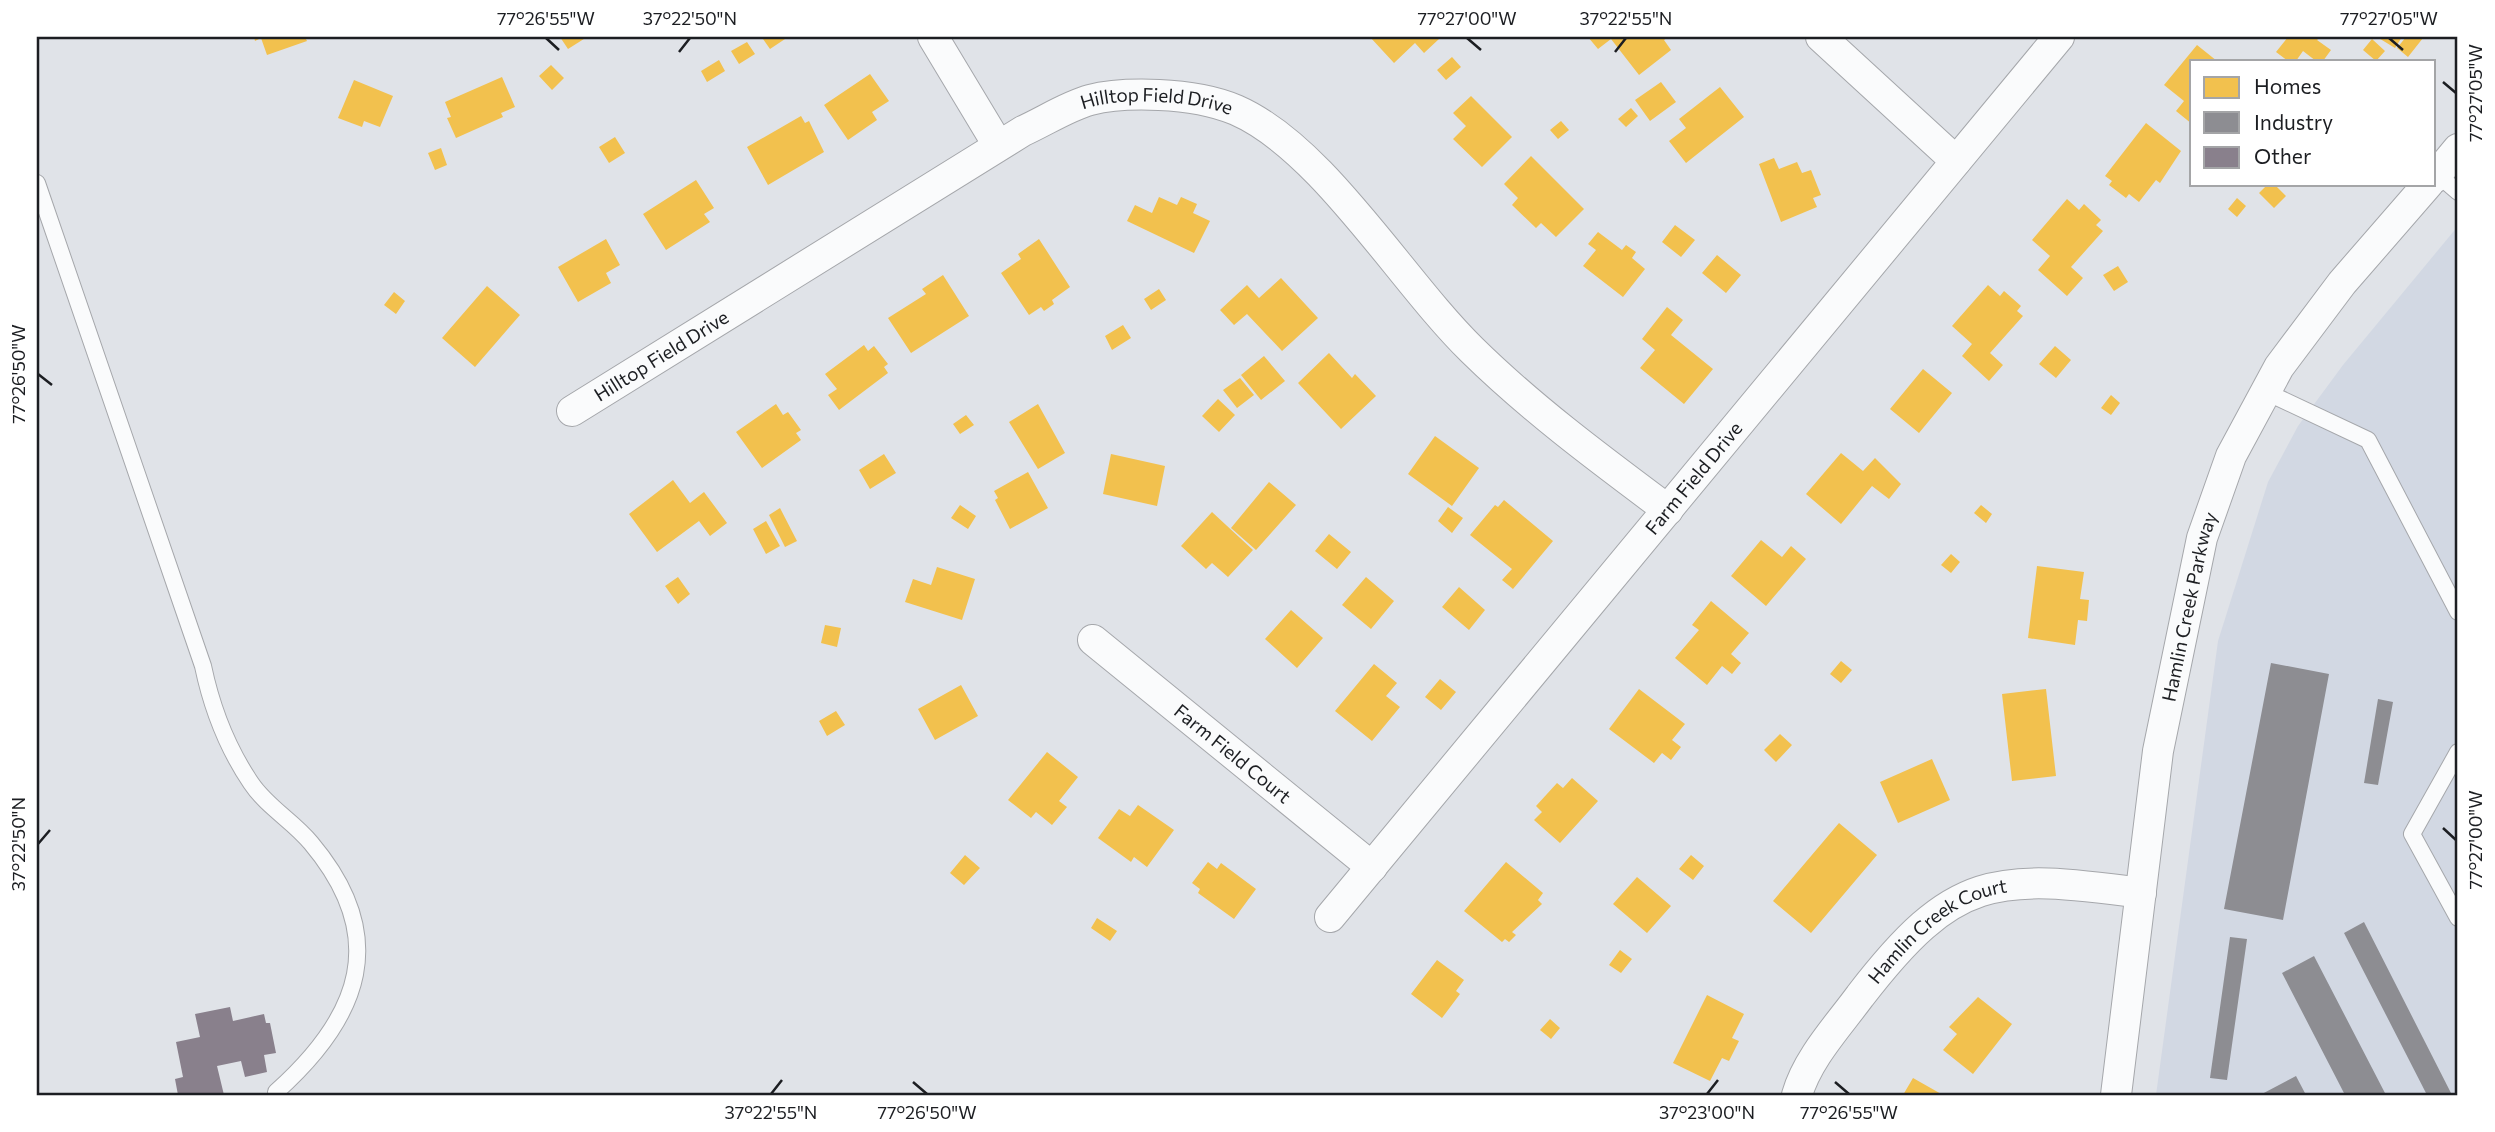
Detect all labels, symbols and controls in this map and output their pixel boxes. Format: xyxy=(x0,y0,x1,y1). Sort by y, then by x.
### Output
text: 77°26'55"W xyxy=(497,7,595,29)
text: 37°22'50"N xyxy=(643,7,737,29)
text: 77°27'00"W xyxy=(1417,7,1517,29)
text: 37°22'55"N xyxy=(1580,7,1672,29)
text: 77°27'05"W xyxy=(2340,7,2438,29)
text: 77°27'05"W xyxy=(2464,44,2486,142)
legend xyxy=(2190,60,2436,186)
text: Homes xyxy=(2254,73,2321,98)
street label: Hilltop Field Drive xyxy=(1077,82,1236,119)
text: Industry xyxy=(2254,109,2333,134)
text: Other xyxy=(2254,143,2311,168)
street label: Hilltop Field Drive xyxy=(589,305,732,406)
text: 77°26'50"W xyxy=(7,324,29,424)
street label: Farm Field Drive xyxy=(1640,417,1747,539)
street label: Hamlin Creek Parkway xyxy=(2156,509,2221,704)
street label: Farm Field Court xyxy=(1170,699,1296,808)
text: 77°27'00"W xyxy=(2464,790,2486,890)
text: 37°22'50"N xyxy=(7,797,29,891)
street label: Hamlin Creek Court xyxy=(1863,873,2008,988)
text: 37°22'55"N xyxy=(725,1101,817,1123)
text: 77°26'50"W xyxy=(877,1101,977,1123)
text: 37°23'00"N xyxy=(1659,1101,1755,1123)
text: 77°26'55"W xyxy=(1800,1101,1898,1123)

